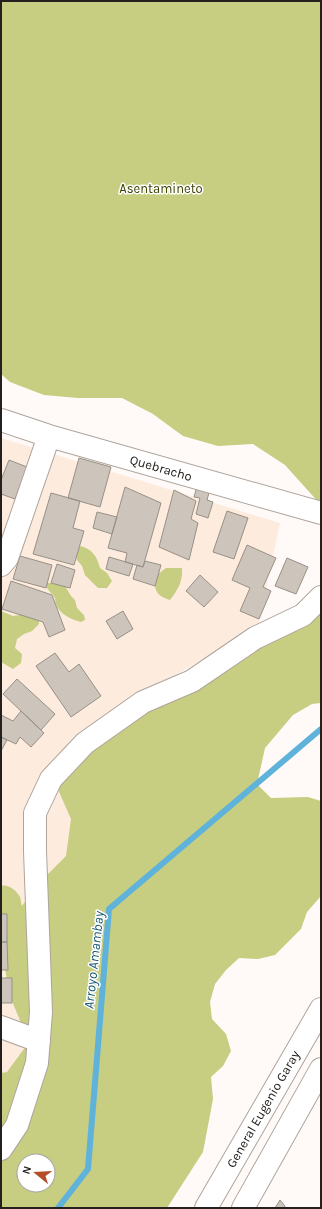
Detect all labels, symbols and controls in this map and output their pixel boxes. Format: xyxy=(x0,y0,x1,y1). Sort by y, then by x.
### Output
park label: Asentamineto xyxy=(119,181,203,196)
street label: Quebracho xyxy=(128,452,194,484)
water label: Arroyo Amambay xyxy=(80,909,108,1010)
street label: General Eugenio Garay xyxy=(223,1048,303,1170)
north arrow xyxy=(16,1153,56,1193)
text: N xyxy=(20,1164,34,1176)

